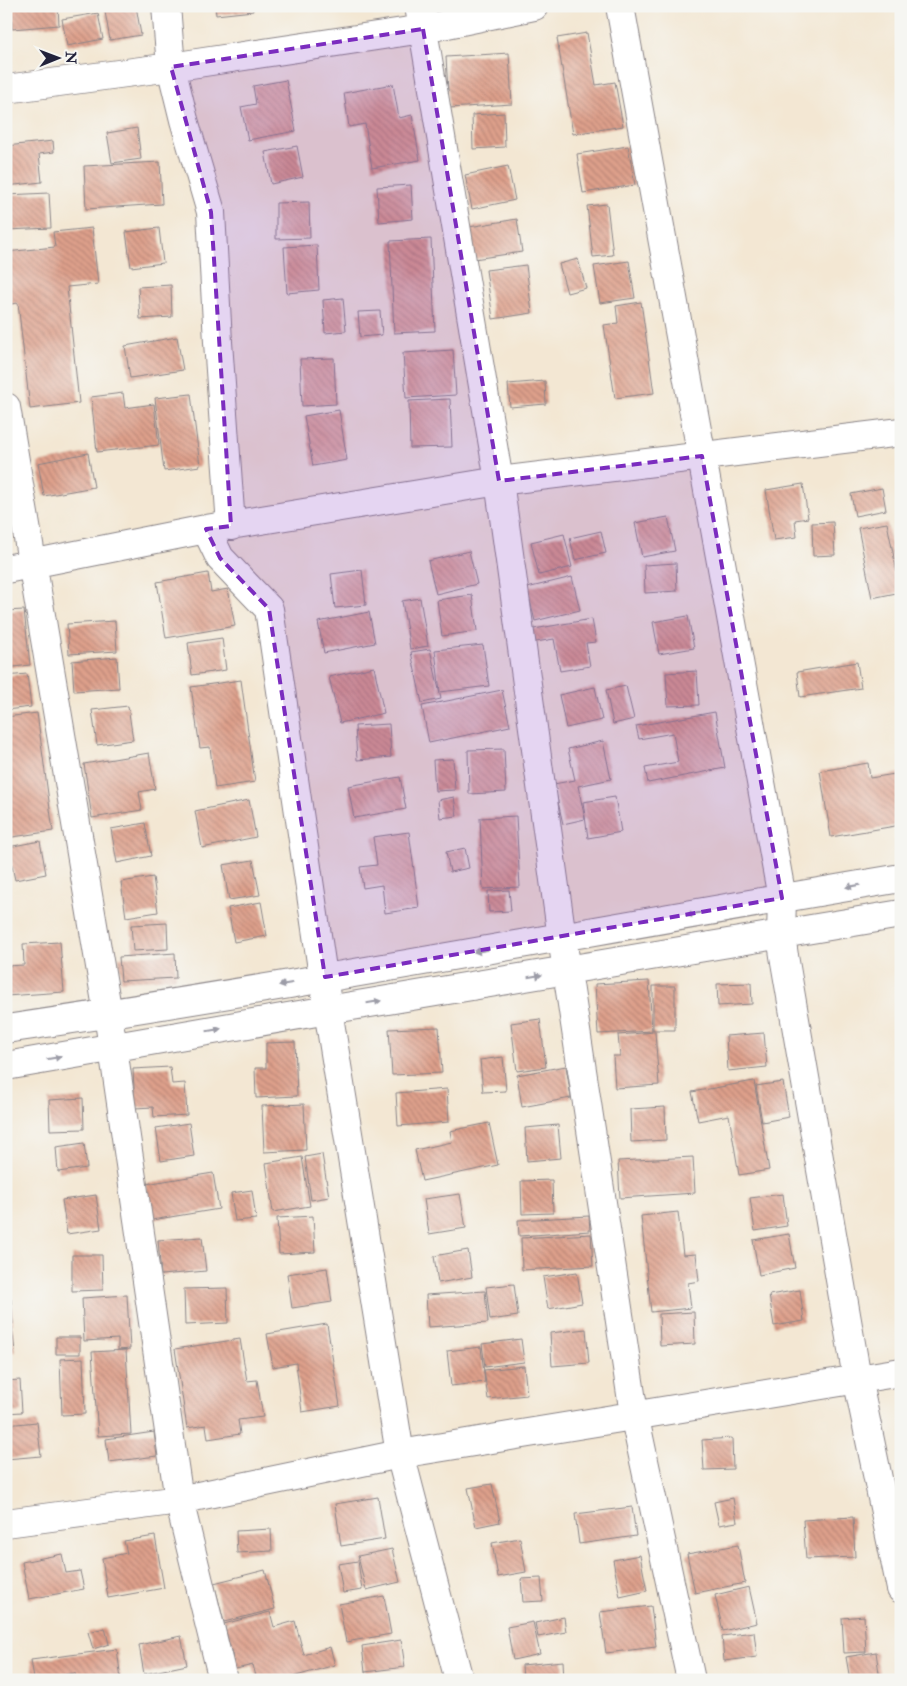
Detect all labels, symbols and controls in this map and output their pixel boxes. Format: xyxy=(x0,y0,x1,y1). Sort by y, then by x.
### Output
north arrow xyxy=(32,32,82,82)
text: N xyxy=(62,50,79,65)
one-way arrow xyxy=(844,882,860,890)
one-way arrow xyxy=(685,910,700,918)
one-way arrow xyxy=(472,948,488,956)
one-way arrow xyxy=(527,971,543,979)
one-way arrow xyxy=(278,980,294,988)
one-way arrow xyxy=(367,998,383,1006)
one-way arrow xyxy=(207,1025,223,1033)
one-way arrow xyxy=(47,1053,63,1061)

